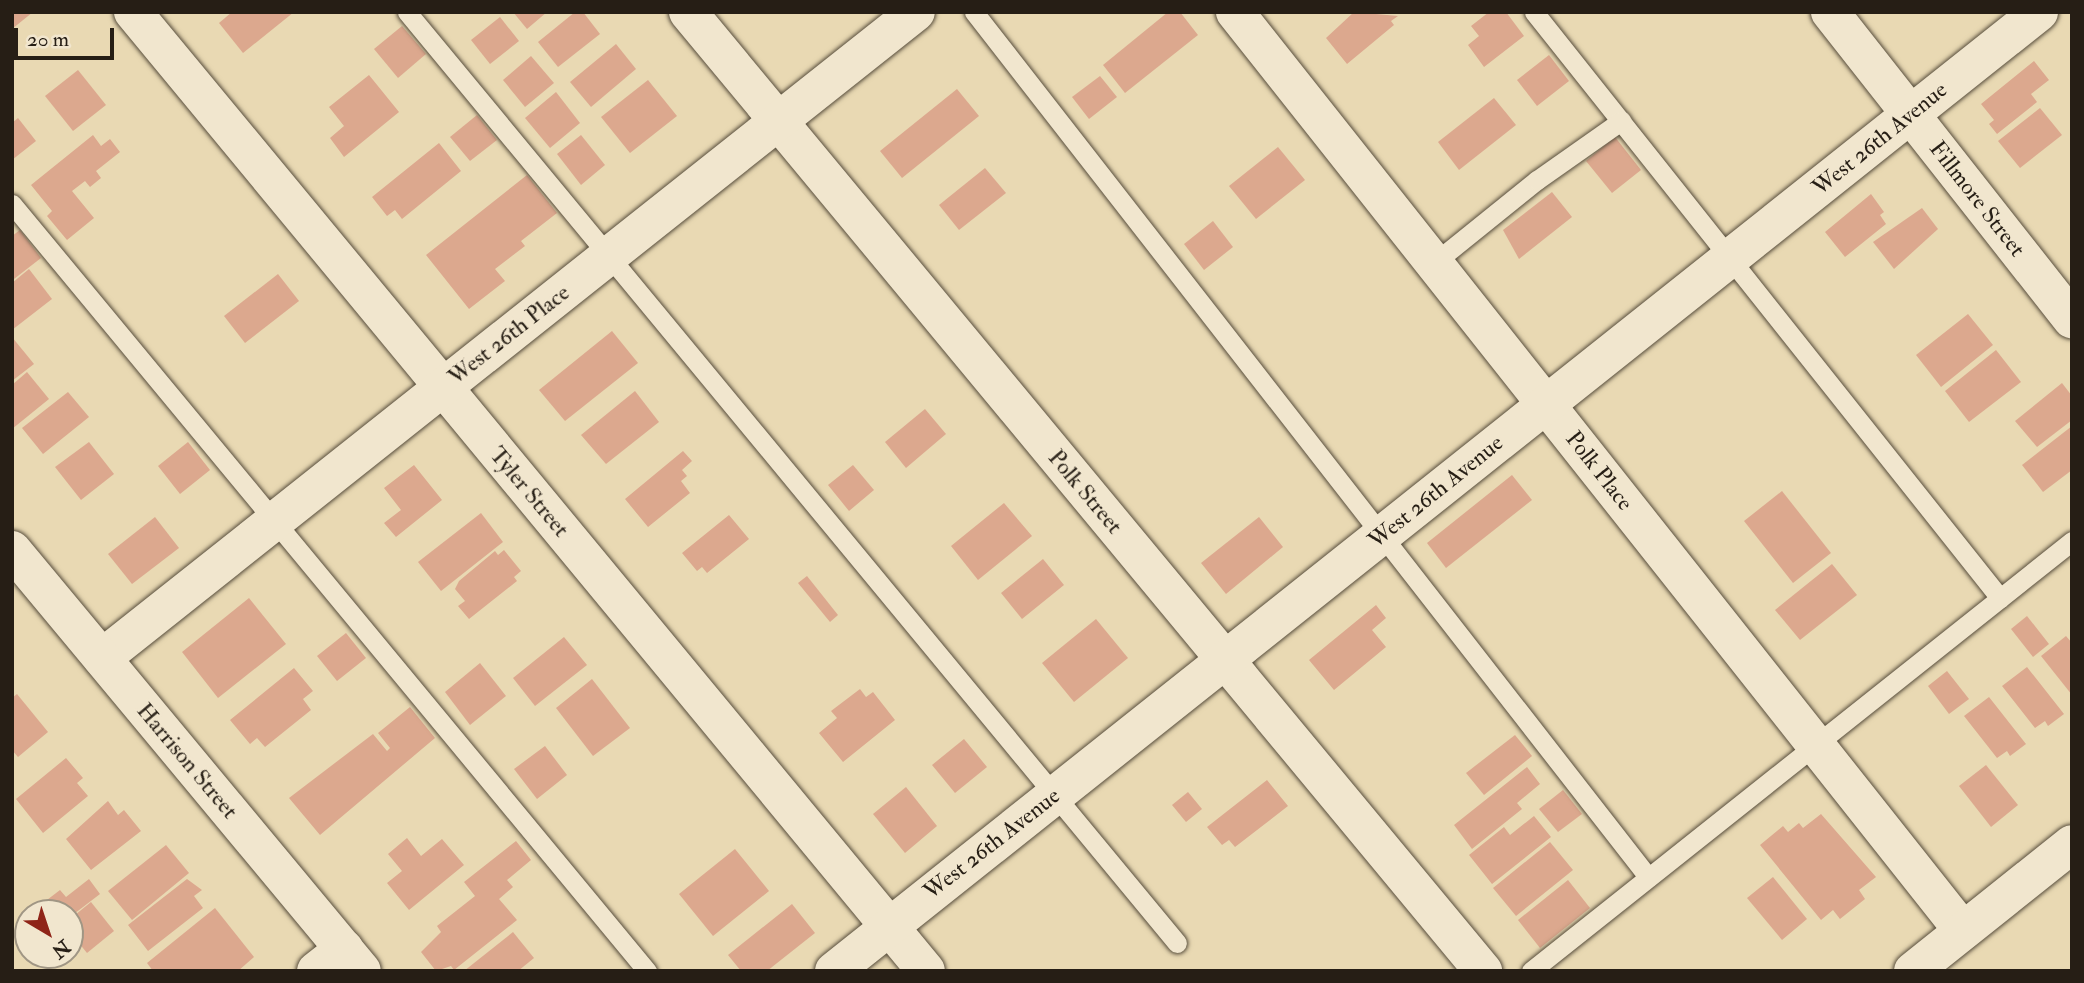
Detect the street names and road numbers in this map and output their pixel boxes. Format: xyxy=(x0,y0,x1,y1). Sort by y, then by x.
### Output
street label: West 26th Avenue xyxy=(1807,76,1953,202)
street label: Fillmore Street xyxy=(1923,136,2031,262)
street label: West 26th Place xyxy=(443,279,575,391)
street label: Polk Place xyxy=(1559,426,1639,516)
street label: West 26th Avenue xyxy=(1363,429,1509,555)
street label: Tyler Street xyxy=(483,441,575,543)
street label: Polk Street xyxy=(1042,444,1128,540)
street label: Harrison Street xyxy=(131,697,243,825)
street label: West 26th Avenue xyxy=(918,782,1066,906)

